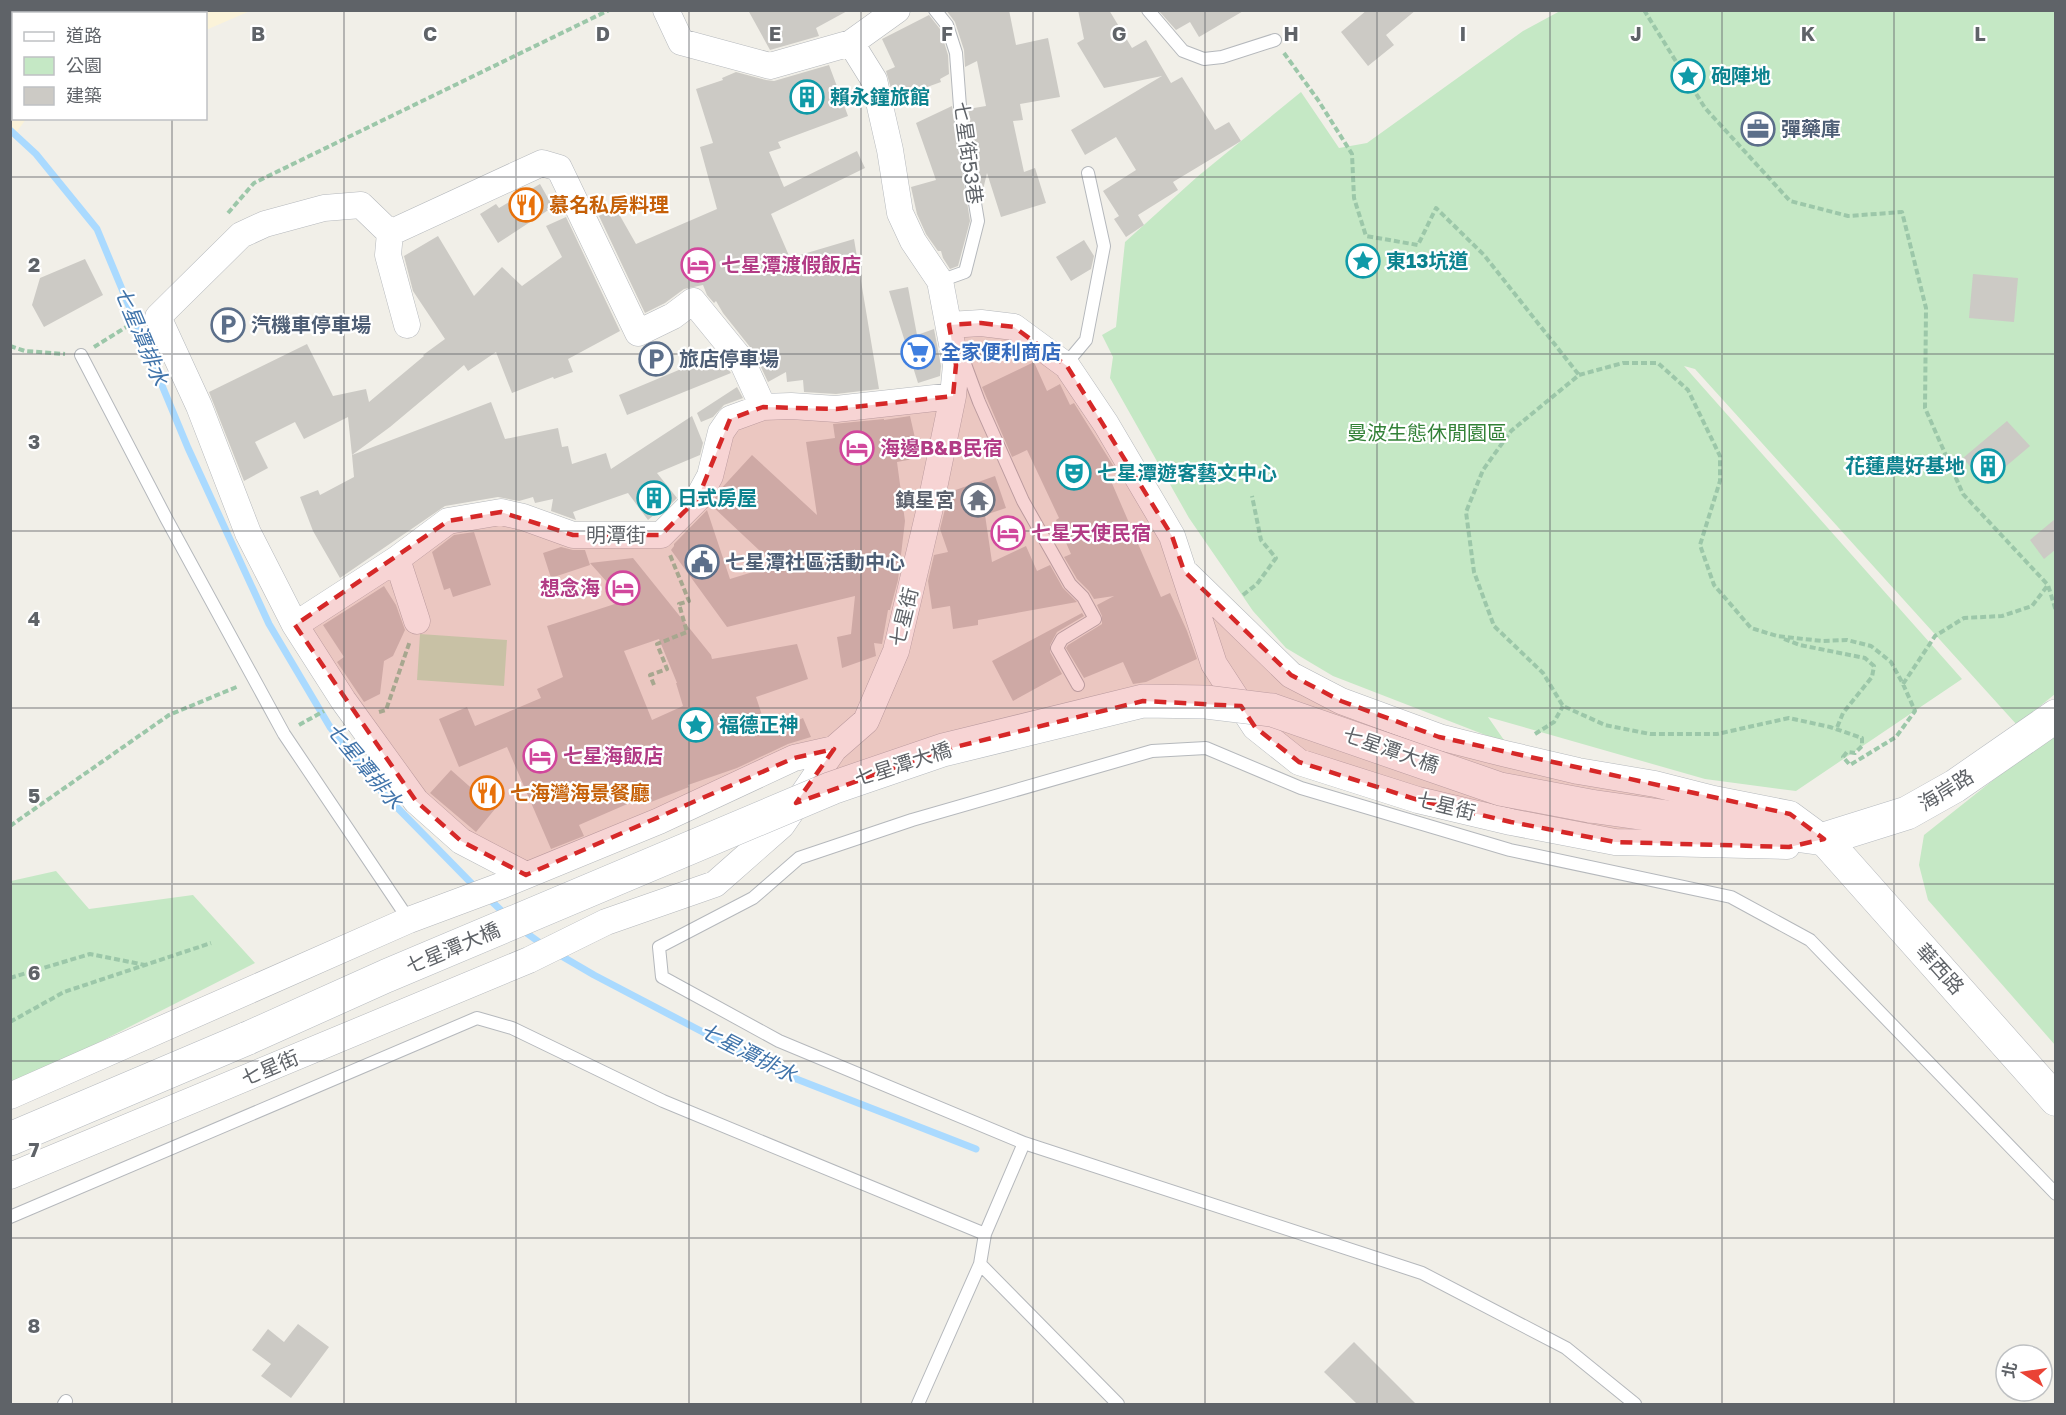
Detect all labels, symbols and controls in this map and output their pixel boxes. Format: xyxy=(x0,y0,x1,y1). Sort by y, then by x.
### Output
legend xyxy=(12,12,207,120)
text: B xyxy=(251,21,265,45)
text: C xyxy=(423,21,437,45)
text: D xyxy=(596,21,610,45)
text: E xyxy=(769,21,781,45)
text: F xyxy=(941,21,953,45)
text: G xyxy=(1112,21,1126,45)
text: H xyxy=(1283,21,1299,45)
text: I xyxy=(1460,21,1466,45)
text: J xyxy=(1630,21,1642,45)
text: K xyxy=(1801,21,1816,45)
text: L xyxy=(1974,21,1986,45)
text: 道路 xyxy=(66,24,102,46)
text: 公園 xyxy=(66,54,102,76)
place icon: 砲陣地 xyxy=(1670,58,1706,94)
place label: 砲陣地 xyxy=(1711,63,1771,87)
building icon: 賴永鐘旅館 xyxy=(789,79,825,115)
text: 建築 xyxy=(66,84,102,106)
place label: 賴永鐘旅館 xyxy=(830,84,930,108)
street label: 七星街53巷 xyxy=(950,100,988,206)
office icon: 彈藥庫 xyxy=(1740,111,1776,147)
place label: 彈藥庫 xyxy=(1781,116,1841,140)
restaurant icon: 慕名私房料理 xyxy=(508,187,544,223)
place label: 慕名私房料理 xyxy=(549,192,669,216)
place icon: 東13坑道 xyxy=(1345,243,1381,279)
hotel icon: 七星潭渡假飯店 xyxy=(680,247,716,283)
place label: 東13坑道 xyxy=(1386,248,1469,272)
text: 2 xyxy=(28,252,40,276)
place label: 七星潭渡假飯店 xyxy=(721,252,861,276)
water label: 七星潭排水 xyxy=(109,282,175,390)
parking icon: 汽機車停車場 xyxy=(210,307,246,343)
place label: 汽機車停車場 xyxy=(251,312,371,336)
supermarket icon: 全家便利商店 xyxy=(900,334,936,370)
place label: 全家便利商店 xyxy=(941,339,1061,363)
parking icon: 旅店停車場 xyxy=(638,341,674,377)
place label: 旅店停車場 xyxy=(679,346,779,370)
park label: 曼波生態休閒園區 xyxy=(1347,420,1507,444)
text: 3 xyxy=(28,429,40,453)
hotel icon: 海邊B&B民宿 xyxy=(839,430,875,466)
place label: 海邊B&B民宿 xyxy=(880,435,1002,459)
building icon: 花蓮農好基地 xyxy=(1970,448,2006,484)
place label: 花蓮農好基地 xyxy=(1845,453,1965,477)
theatre icon: 七星潭遊客藝文中心 xyxy=(1056,455,1092,491)
place label: 七星潭遊客藝文中心 xyxy=(1097,460,1277,484)
building icon: 日式房屋 xyxy=(636,480,672,516)
temple icon: 鎮星宮 xyxy=(960,482,996,518)
place label: 日式房屋 xyxy=(677,485,757,509)
place label: 鎮星宮 xyxy=(895,487,955,511)
hotel icon: 七星天使民宿 xyxy=(990,515,1026,551)
place label: 七星天使民宿 xyxy=(1031,520,1151,544)
street label: 明潭街 xyxy=(586,522,646,546)
public building icon: 七星潭社區活動中心 xyxy=(684,544,720,580)
place label: 七星潭社區活動中心 xyxy=(725,549,905,573)
hotel icon: 想念海 xyxy=(605,570,641,606)
place label: 想念海 xyxy=(540,575,600,599)
street label: 七星街 xyxy=(884,585,922,649)
text: 4 xyxy=(28,606,40,630)
place icon: 福德正神 xyxy=(678,707,714,743)
place label: 福德正神 xyxy=(719,712,799,736)
water label: 七星潭排水 xyxy=(321,717,409,815)
street label: 七星潭大橋 xyxy=(1340,721,1443,777)
street label: 七星潭大橋 xyxy=(851,736,954,790)
hotel icon: 七星海飯店 xyxy=(522,738,558,774)
place label: 七星海飯店 xyxy=(563,743,663,767)
street label: 海岸路 xyxy=(1914,763,1977,815)
restaurant icon: 七海灣海景餐廳 xyxy=(469,775,505,811)
place label: 七海灣海景餐廳 xyxy=(510,780,650,804)
text: 5 xyxy=(28,783,40,807)
street label: 七星街 xyxy=(1414,786,1478,824)
street label: 七星潭大橋 xyxy=(402,916,503,978)
street label: 華西路 xyxy=(1912,938,1970,999)
text: 6 xyxy=(28,960,40,984)
water label: 七星潭排水 xyxy=(696,1017,802,1088)
street label: 七星街 xyxy=(237,1044,302,1090)
text: 7 xyxy=(29,1137,40,1161)
text: 8 xyxy=(28,1313,40,1337)
north arrow xyxy=(1994,1343,2054,1403)
text: 北 xyxy=(1998,1360,2021,1380)

